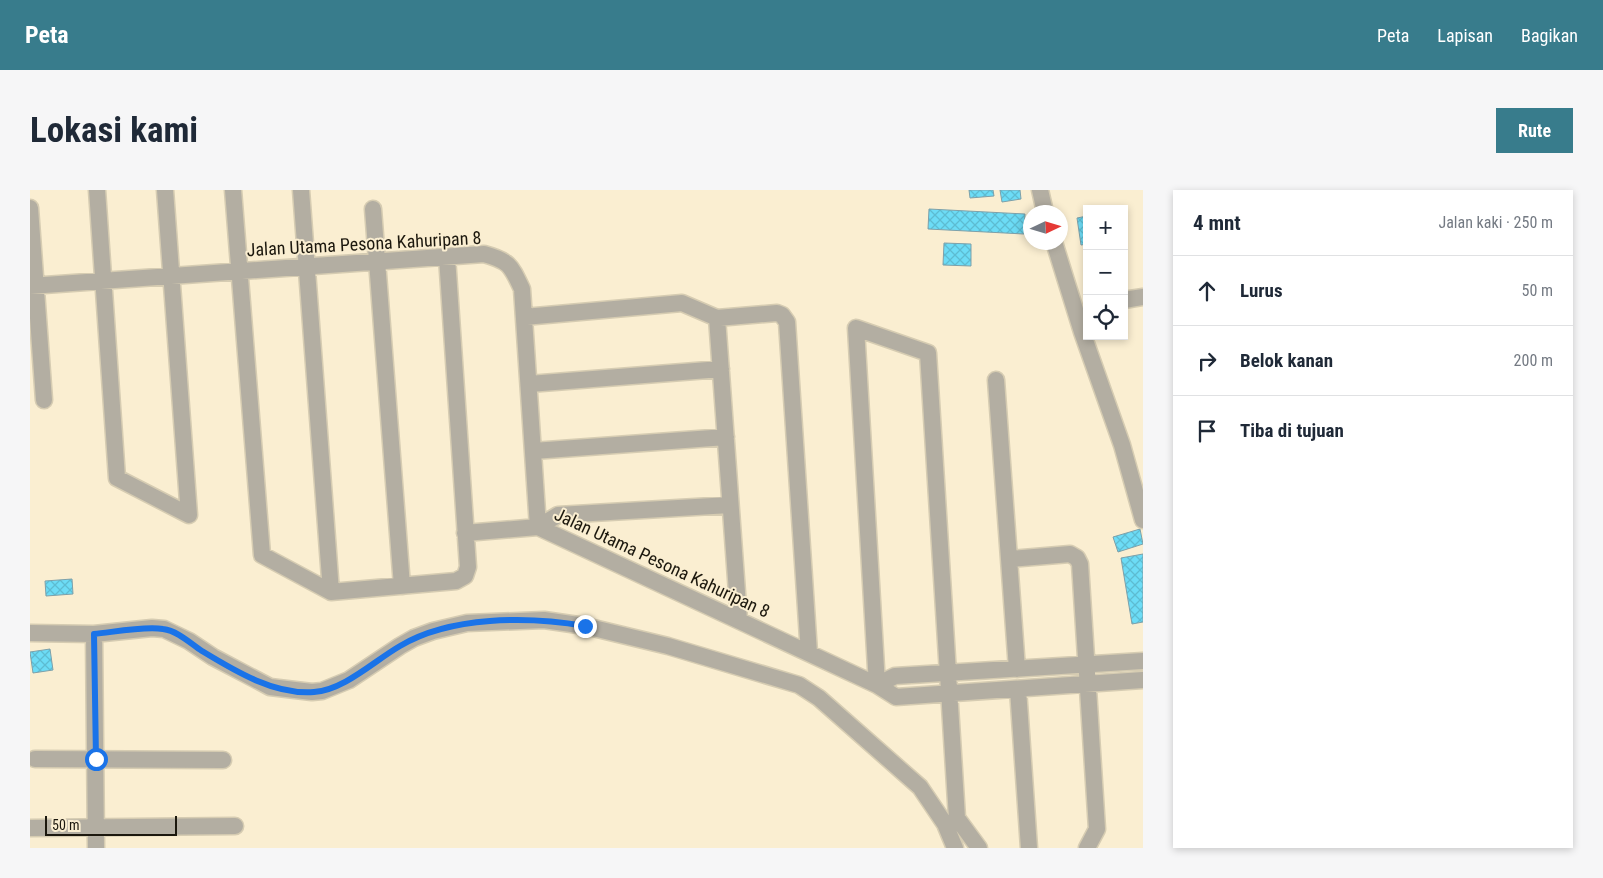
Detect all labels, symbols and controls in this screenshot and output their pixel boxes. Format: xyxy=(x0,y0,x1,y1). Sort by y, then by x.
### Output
text: Peta xyxy=(25,21,69,49)
text: Peta xyxy=(1377,25,1409,46)
text: Lapisan xyxy=(1437,25,1493,46)
text: Bagikan xyxy=(1521,25,1578,46)
button: Rute xyxy=(1496,108,1573,153)
text: Lokasi kami xyxy=(30,110,198,151)
north arrow xyxy=(1023,205,1068,250)
map controls xyxy=(1083,205,1128,340)
button: + xyxy=(1083,205,1128,250)
text: 4 mnt xyxy=(1193,211,1241,235)
text: Jalan kaki · 250 m xyxy=(1438,213,1553,232)
street label: Jalan Utama Pesona Kahuripan 8 xyxy=(246,227,482,260)
button: − xyxy=(1083,250,1128,295)
icon: ahead xyxy=(1193,277,1221,305)
text: Lurus xyxy=(1240,279,1283,302)
text: 50 m xyxy=(1521,281,1553,300)
button: locate xyxy=(1083,295,1128,340)
icon: right xyxy=(1193,347,1221,375)
text: Belok kanan xyxy=(1240,349,1333,372)
text: 200 m xyxy=(1514,351,1553,370)
icon: arrive xyxy=(1193,417,1221,445)
text: Tiba di tujuan xyxy=(1240,419,1344,442)
street label: Jalan Utama Pesona Kahuripan 8 xyxy=(551,503,773,622)
route end xyxy=(574,615,597,638)
route start xyxy=(85,748,108,771)
scale bar xyxy=(45,813,178,836)
text: 50 m xyxy=(52,817,80,833)

